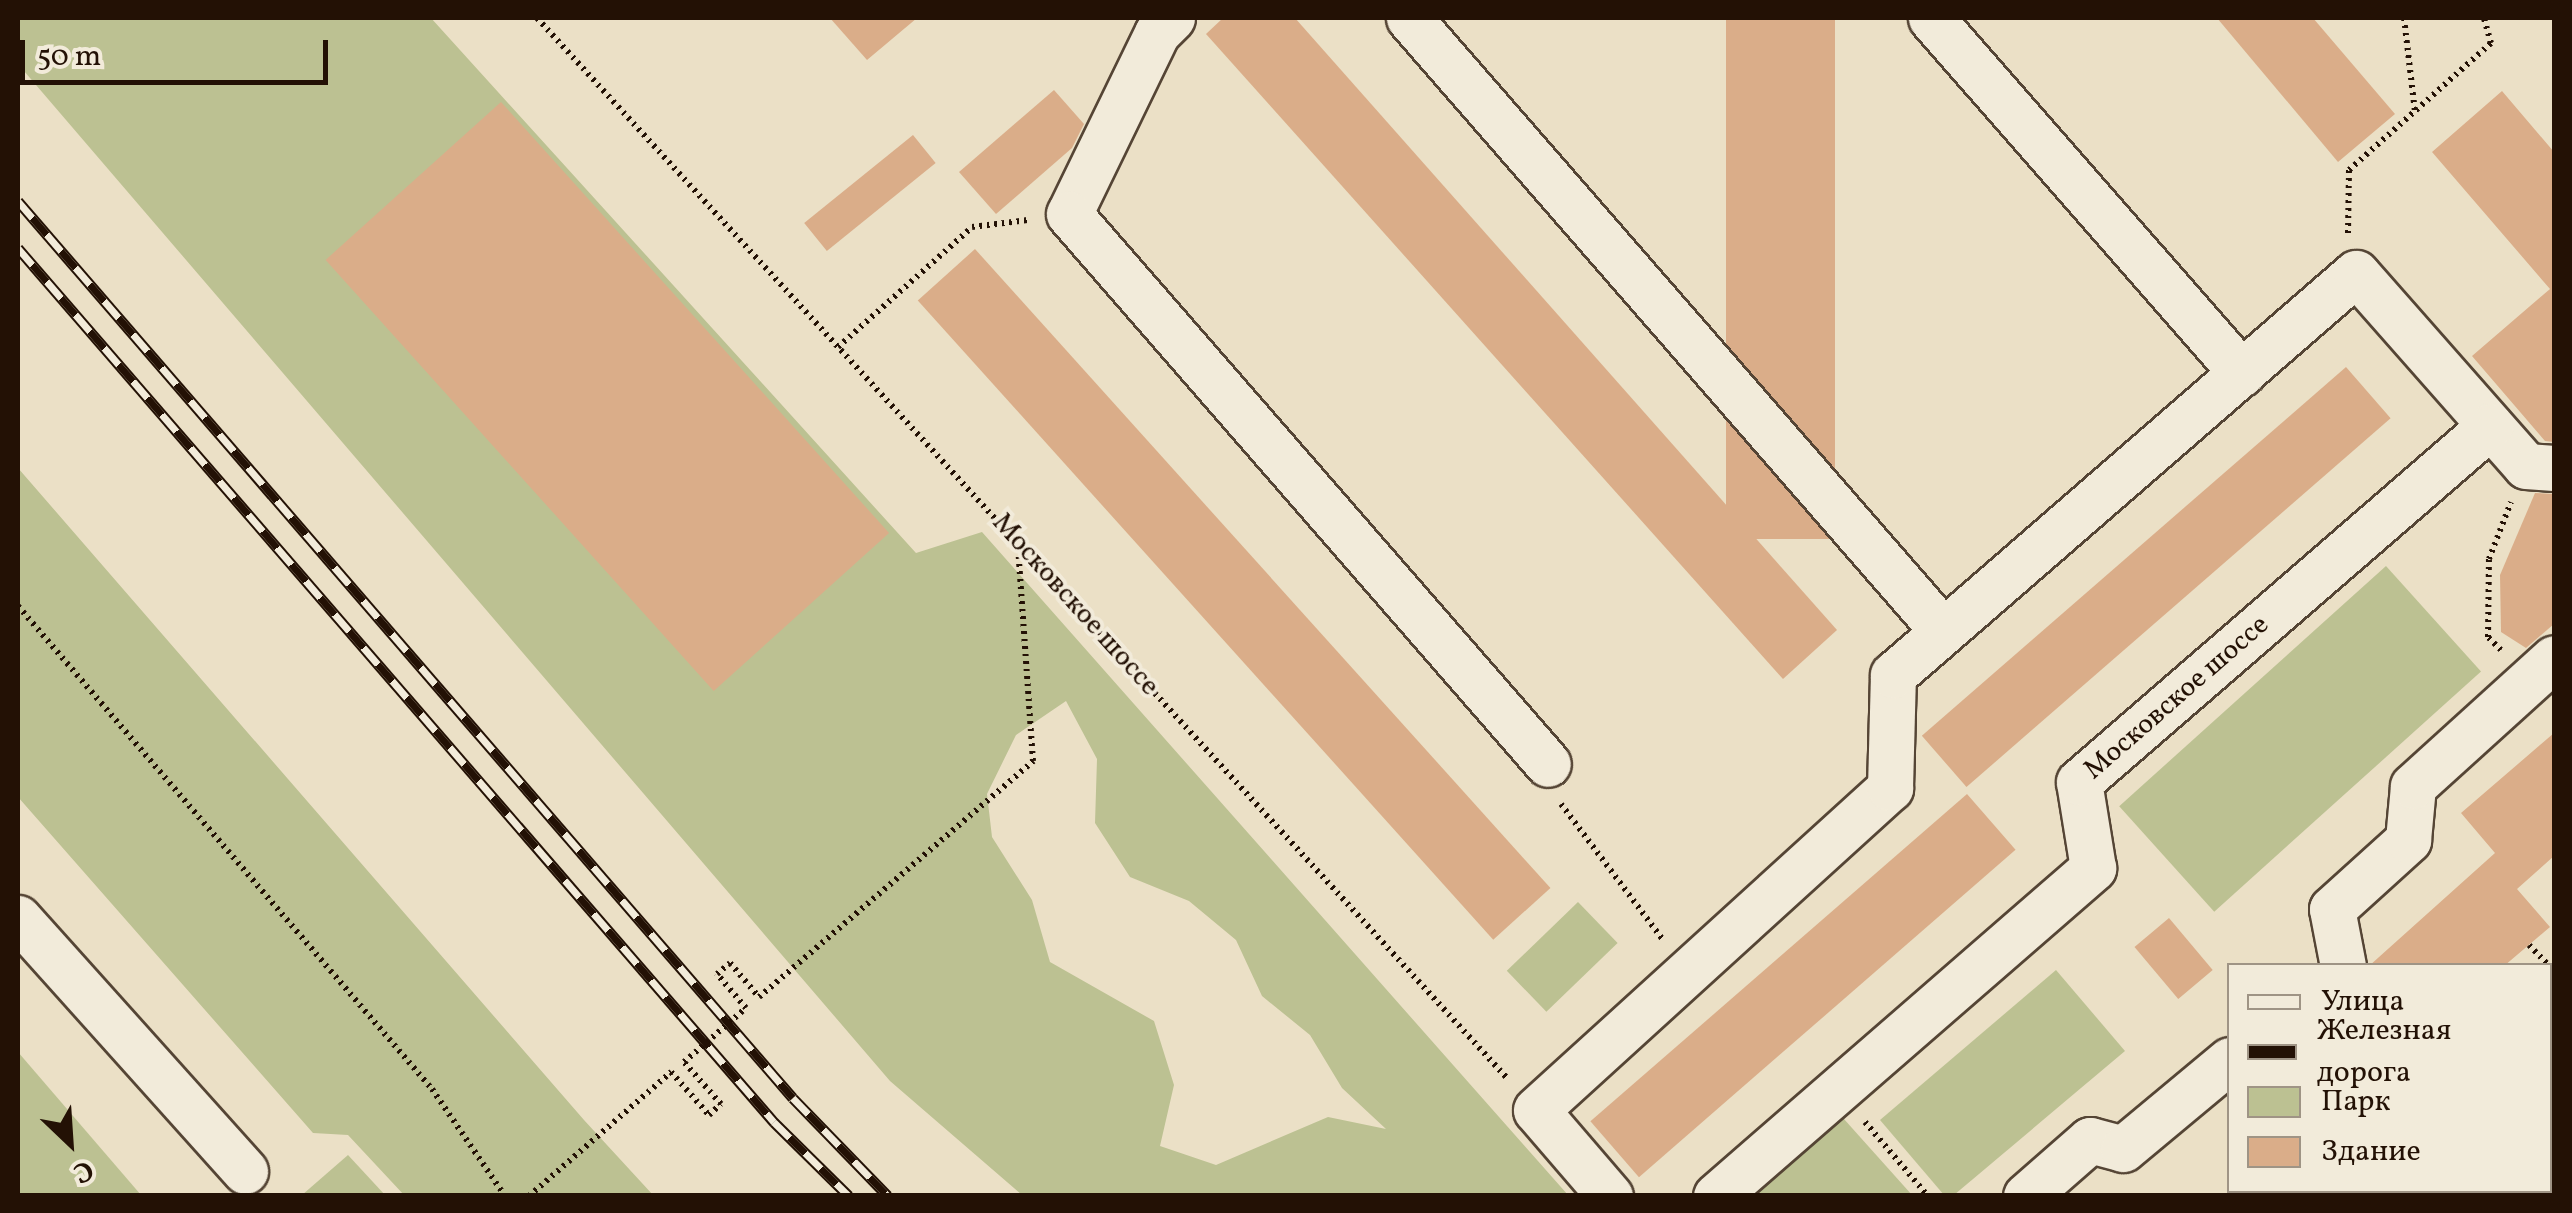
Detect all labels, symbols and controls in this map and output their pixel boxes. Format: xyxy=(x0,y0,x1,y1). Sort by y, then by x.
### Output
scale bar xyxy=(25,20,332,82)
text: 50 m xyxy=(37,36,101,78)
street label: Московское шоссе xyxy=(984,507,1166,703)
street label: Московское шоссе xyxy=(2078,609,2276,787)
legend xyxy=(2227,963,2552,1193)
text: Улица xyxy=(2321,981,2404,1023)
text: Железная дорога xyxy=(2317,1010,2451,1094)
text: Парк xyxy=(2321,1081,2390,1123)
north arrow xyxy=(20,1093,120,1193)
text: Здание xyxy=(2321,1131,2421,1173)
text: С xyxy=(66,1149,99,1192)

